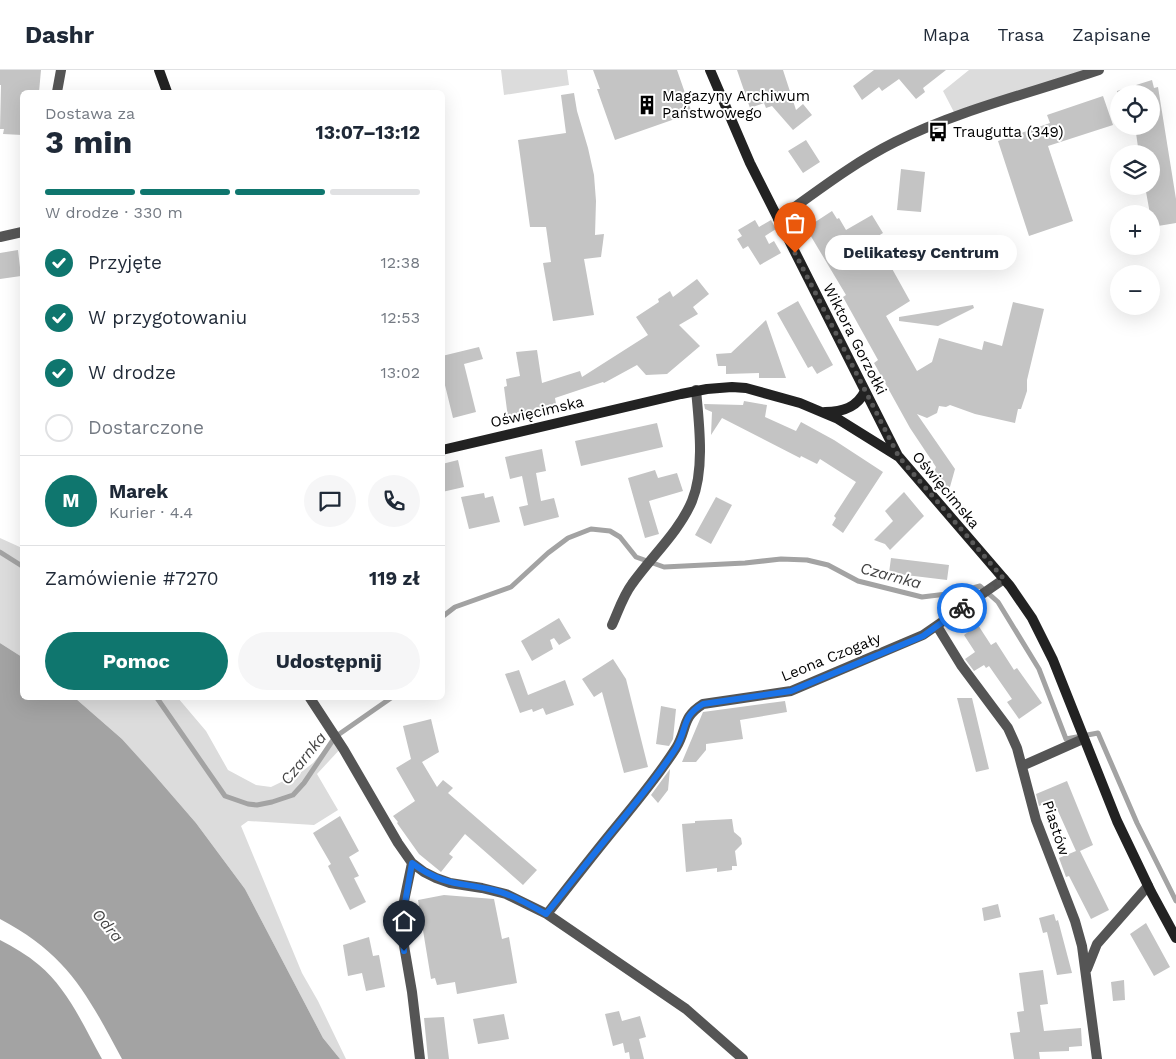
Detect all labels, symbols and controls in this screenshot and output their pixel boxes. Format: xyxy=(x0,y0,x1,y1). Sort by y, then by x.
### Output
text: Dashr xyxy=(25,21,94,49)
text: Mapa xyxy=(923,24,970,45)
text: Trasa xyxy=(998,24,1044,45)
text: Zapisane xyxy=(1072,24,1151,45)
map controls xyxy=(1110,85,1160,315)
button: locate xyxy=(1110,85,1160,135)
place label: Magazyny Archiwum Państwowego xyxy=(662,87,810,122)
building icon: Magazyny Archiwum Państwowego xyxy=(636,94,658,116)
text: Dostawa za xyxy=(45,104,135,123)
text: 13:07–13:12 xyxy=(316,121,420,144)
bus stop icon: Traugutta (349) xyxy=(927,121,949,143)
text: 3 min xyxy=(45,123,132,161)
place label: Traugutta (349) xyxy=(953,123,1064,141)
button: layers xyxy=(1110,145,1160,195)
pin xyxy=(774,202,816,253)
text: W drodze · 330 m xyxy=(45,203,183,222)
button: + xyxy=(1110,205,1160,255)
icon: bag xyxy=(781,209,809,237)
callout: Delikatesy Centrum xyxy=(825,236,1018,270)
text: Delikatesy Centrum xyxy=(843,243,999,262)
icon: check xyxy=(45,249,73,277)
text: Przyjęte xyxy=(88,251,162,274)
text: 12:38 xyxy=(381,253,420,272)
button: − xyxy=(1110,265,1160,315)
street label: Wiktora Gorzołki xyxy=(819,280,891,398)
icon: check xyxy=(45,304,73,332)
text: W przygotowaniu xyxy=(88,306,247,329)
text: 12:53 xyxy=(381,308,420,327)
icon: check xyxy=(45,359,73,387)
text: W drodze xyxy=(88,361,176,384)
text: 13:02 xyxy=(380,363,420,382)
street label: Oświęcimska xyxy=(489,392,586,431)
text: Dostarczone xyxy=(88,416,204,439)
street label: Oświęcimska xyxy=(908,448,984,533)
button: chat xyxy=(304,475,356,527)
button: phone xyxy=(368,475,420,527)
text: Marek xyxy=(109,480,168,503)
text: M xyxy=(62,489,80,512)
text: Kurier · 4.4 xyxy=(109,503,193,522)
water label: Czarnka xyxy=(858,558,924,593)
text: Zamówienie #7270 xyxy=(45,567,219,590)
text: 119 zł xyxy=(369,567,420,590)
courier xyxy=(937,583,987,633)
icon: bike xyxy=(948,594,976,622)
street label: Leona Czogały xyxy=(779,629,884,685)
button: Pomoc xyxy=(45,632,228,690)
button: Udostępnij xyxy=(238,632,420,690)
water label: Czarnka xyxy=(276,728,331,789)
street label: Piastów xyxy=(1039,798,1074,858)
pin xyxy=(383,900,425,951)
water label: Odra xyxy=(88,905,127,946)
icon: home xyxy=(390,907,418,935)

